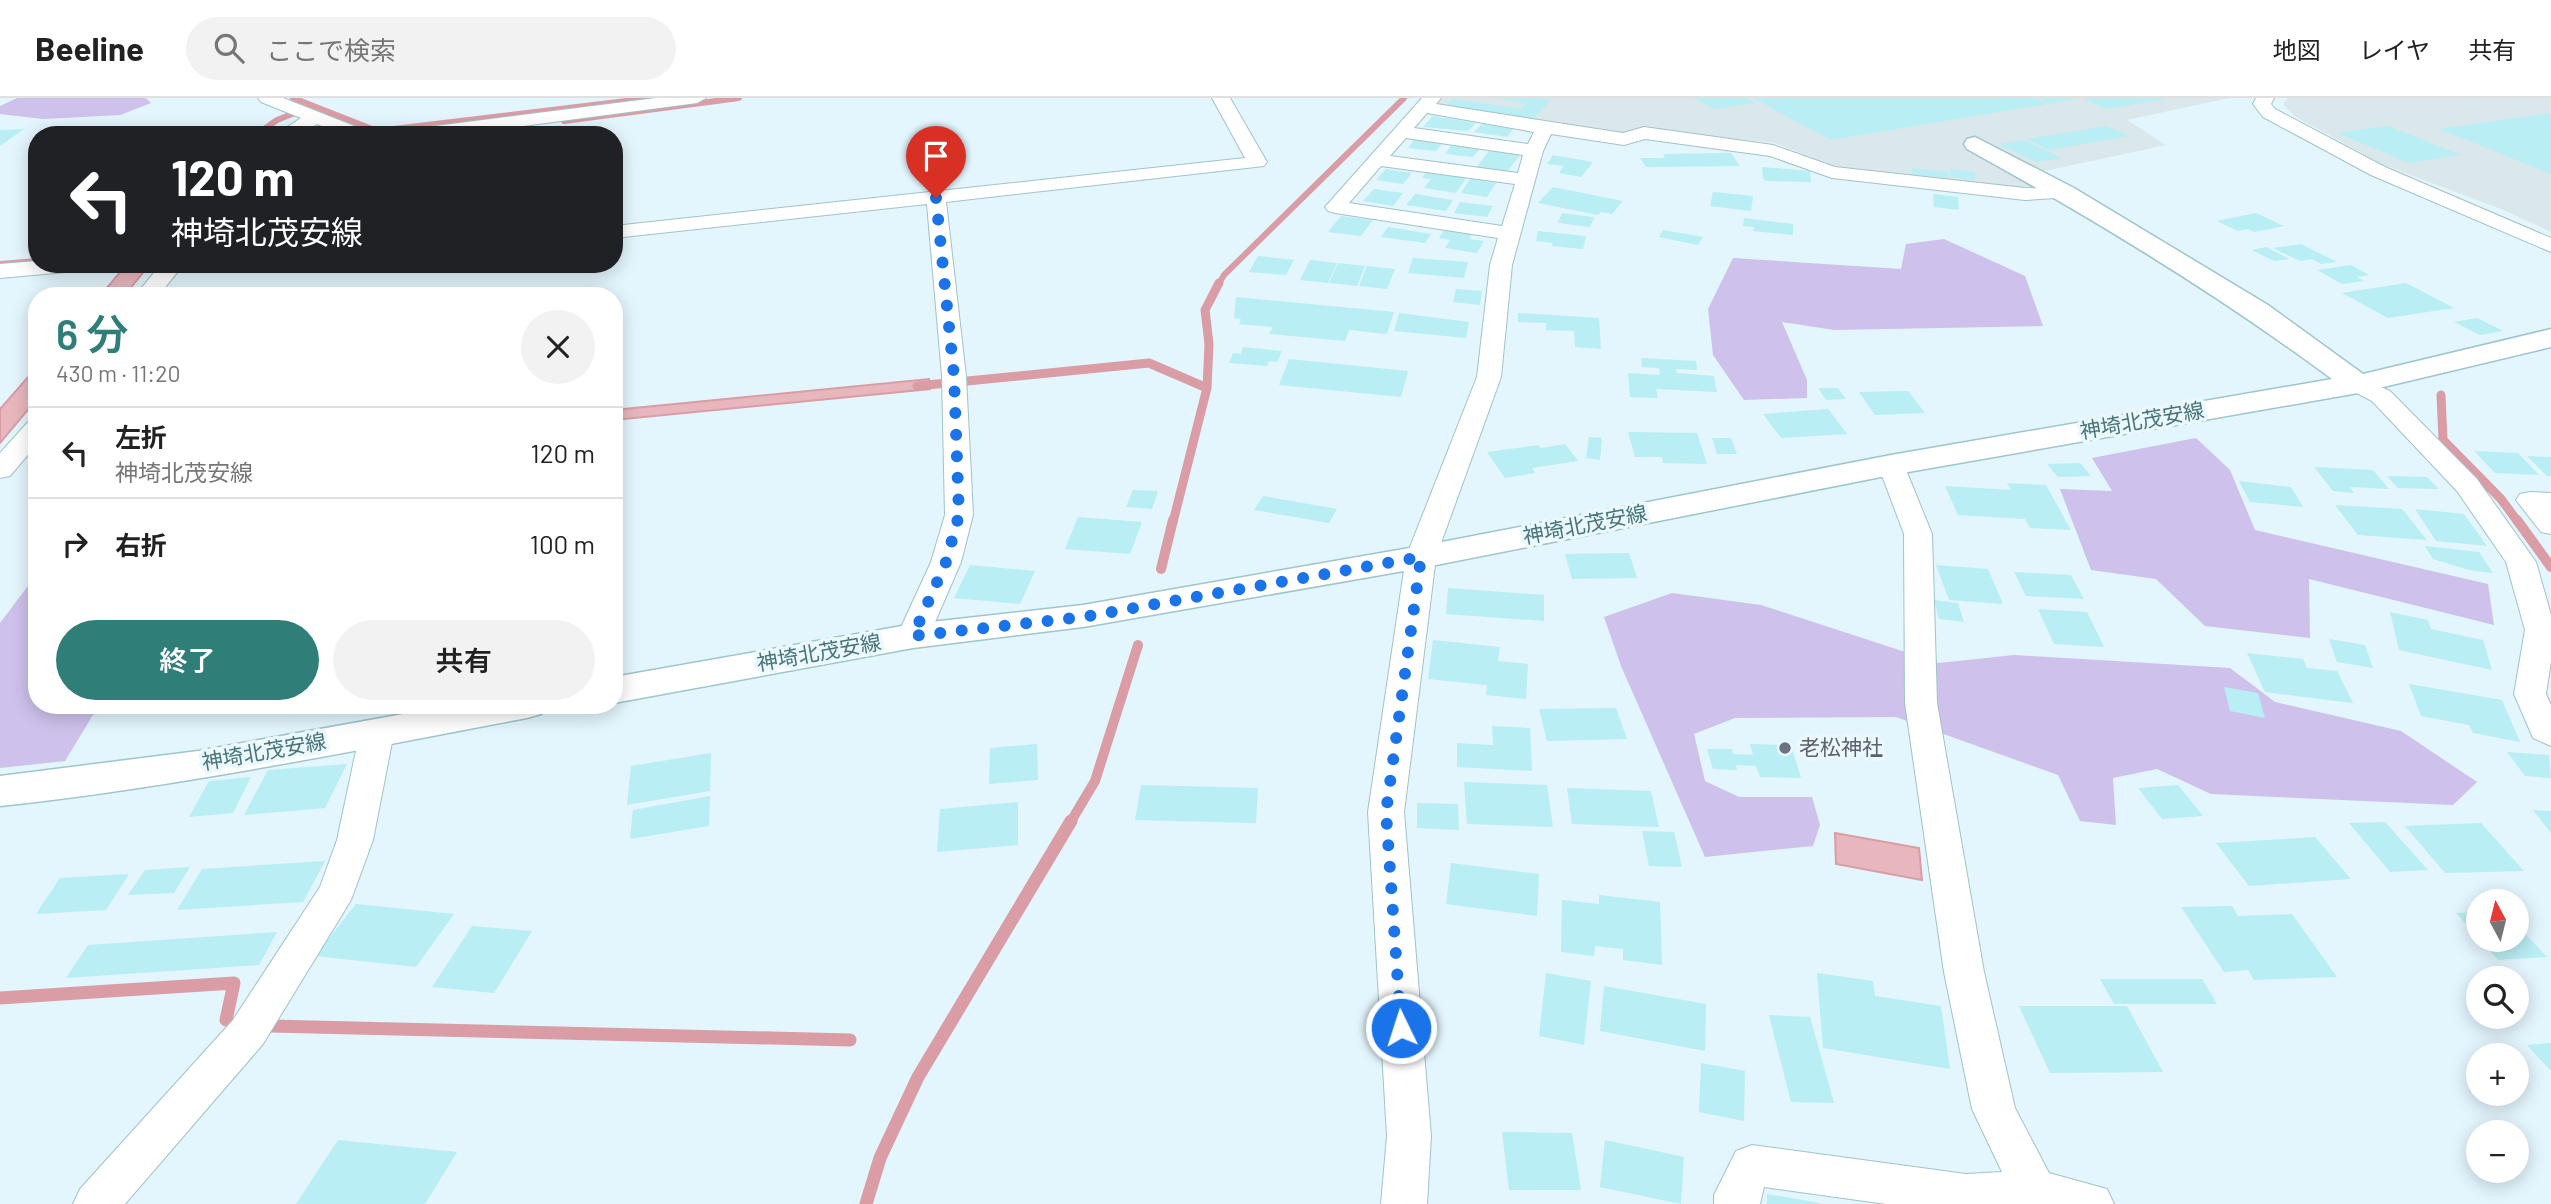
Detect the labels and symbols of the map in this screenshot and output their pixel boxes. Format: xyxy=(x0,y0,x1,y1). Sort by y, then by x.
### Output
pin xyxy=(906,126,966,198)
street label: 神埼北茂安線 xyxy=(2078,396,2206,443)
street label: 神埼北茂安線 xyxy=(1520,499,1649,548)
street label: 神埼北茂安線 xyxy=(755,628,883,675)
street label: 神埼北茂安線 xyxy=(200,727,328,774)
place label: 老松神社 xyxy=(1799,734,1883,759)
marker: 老松神社 xyxy=(1777,740,1793,756)
north arrow xyxy=(2466,889,2529,952)
position arrow xyxy=(1364,991,1438,1065)

